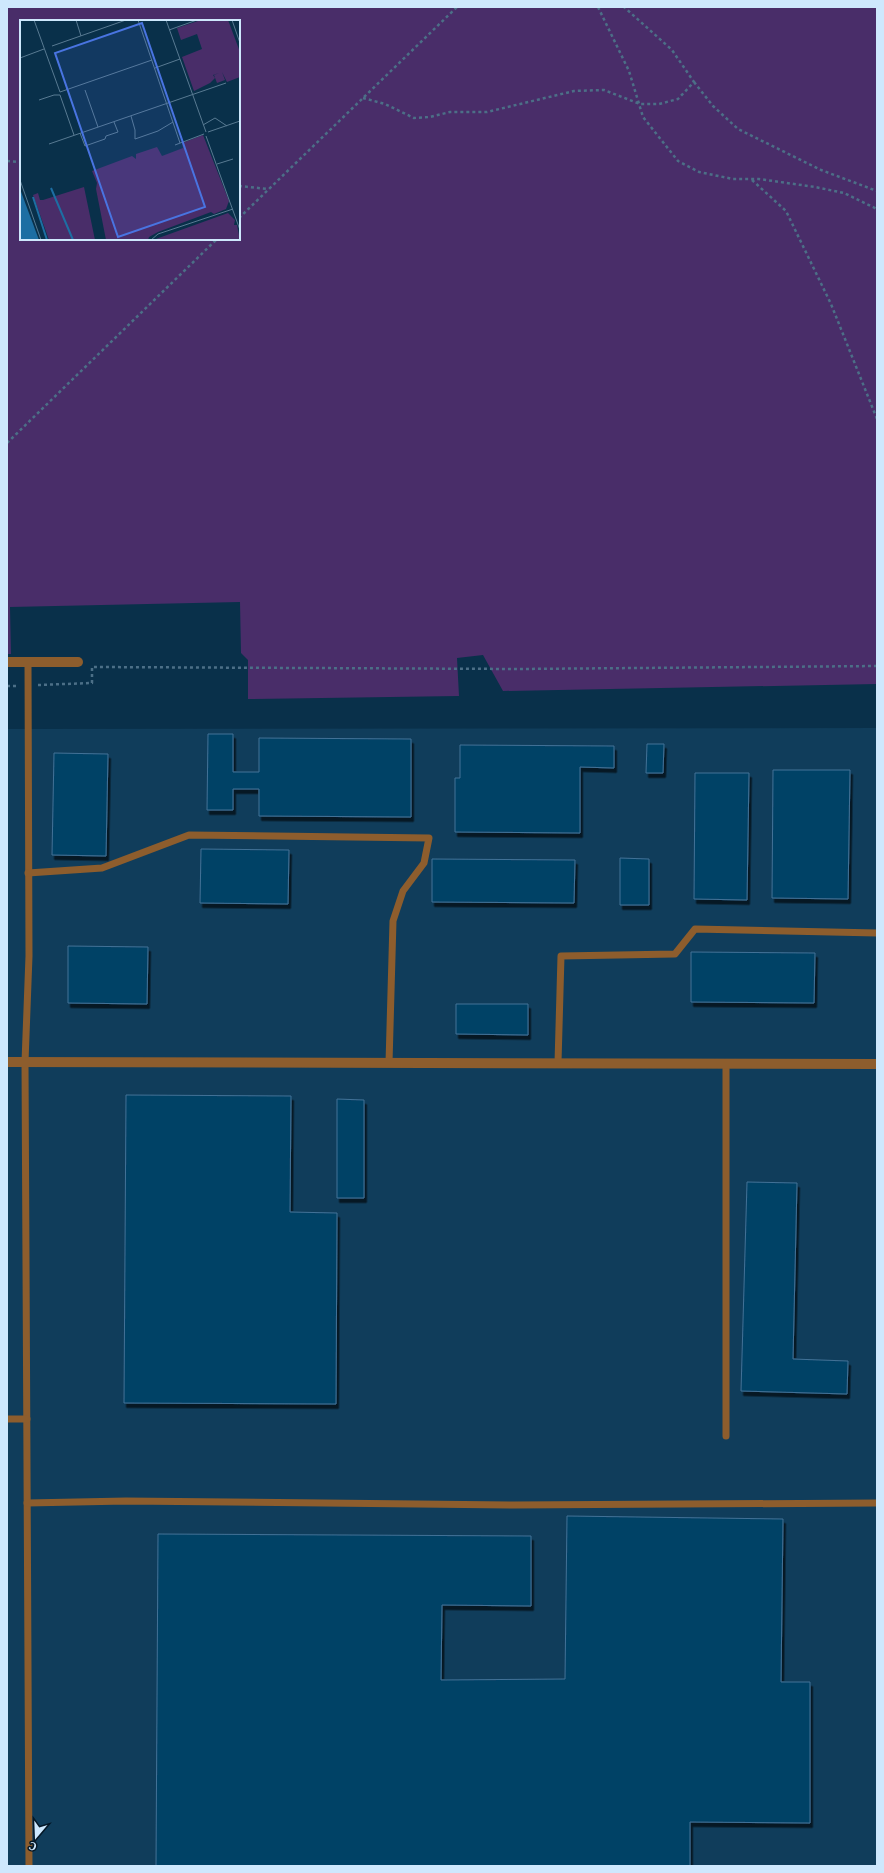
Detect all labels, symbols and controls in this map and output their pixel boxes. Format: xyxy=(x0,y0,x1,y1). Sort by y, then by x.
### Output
inset map xyxy=(20,20,240,240)
north arrow xyxy=(16,1817,56,1857)
text: С xyxy=(27,1839,38,1855)

